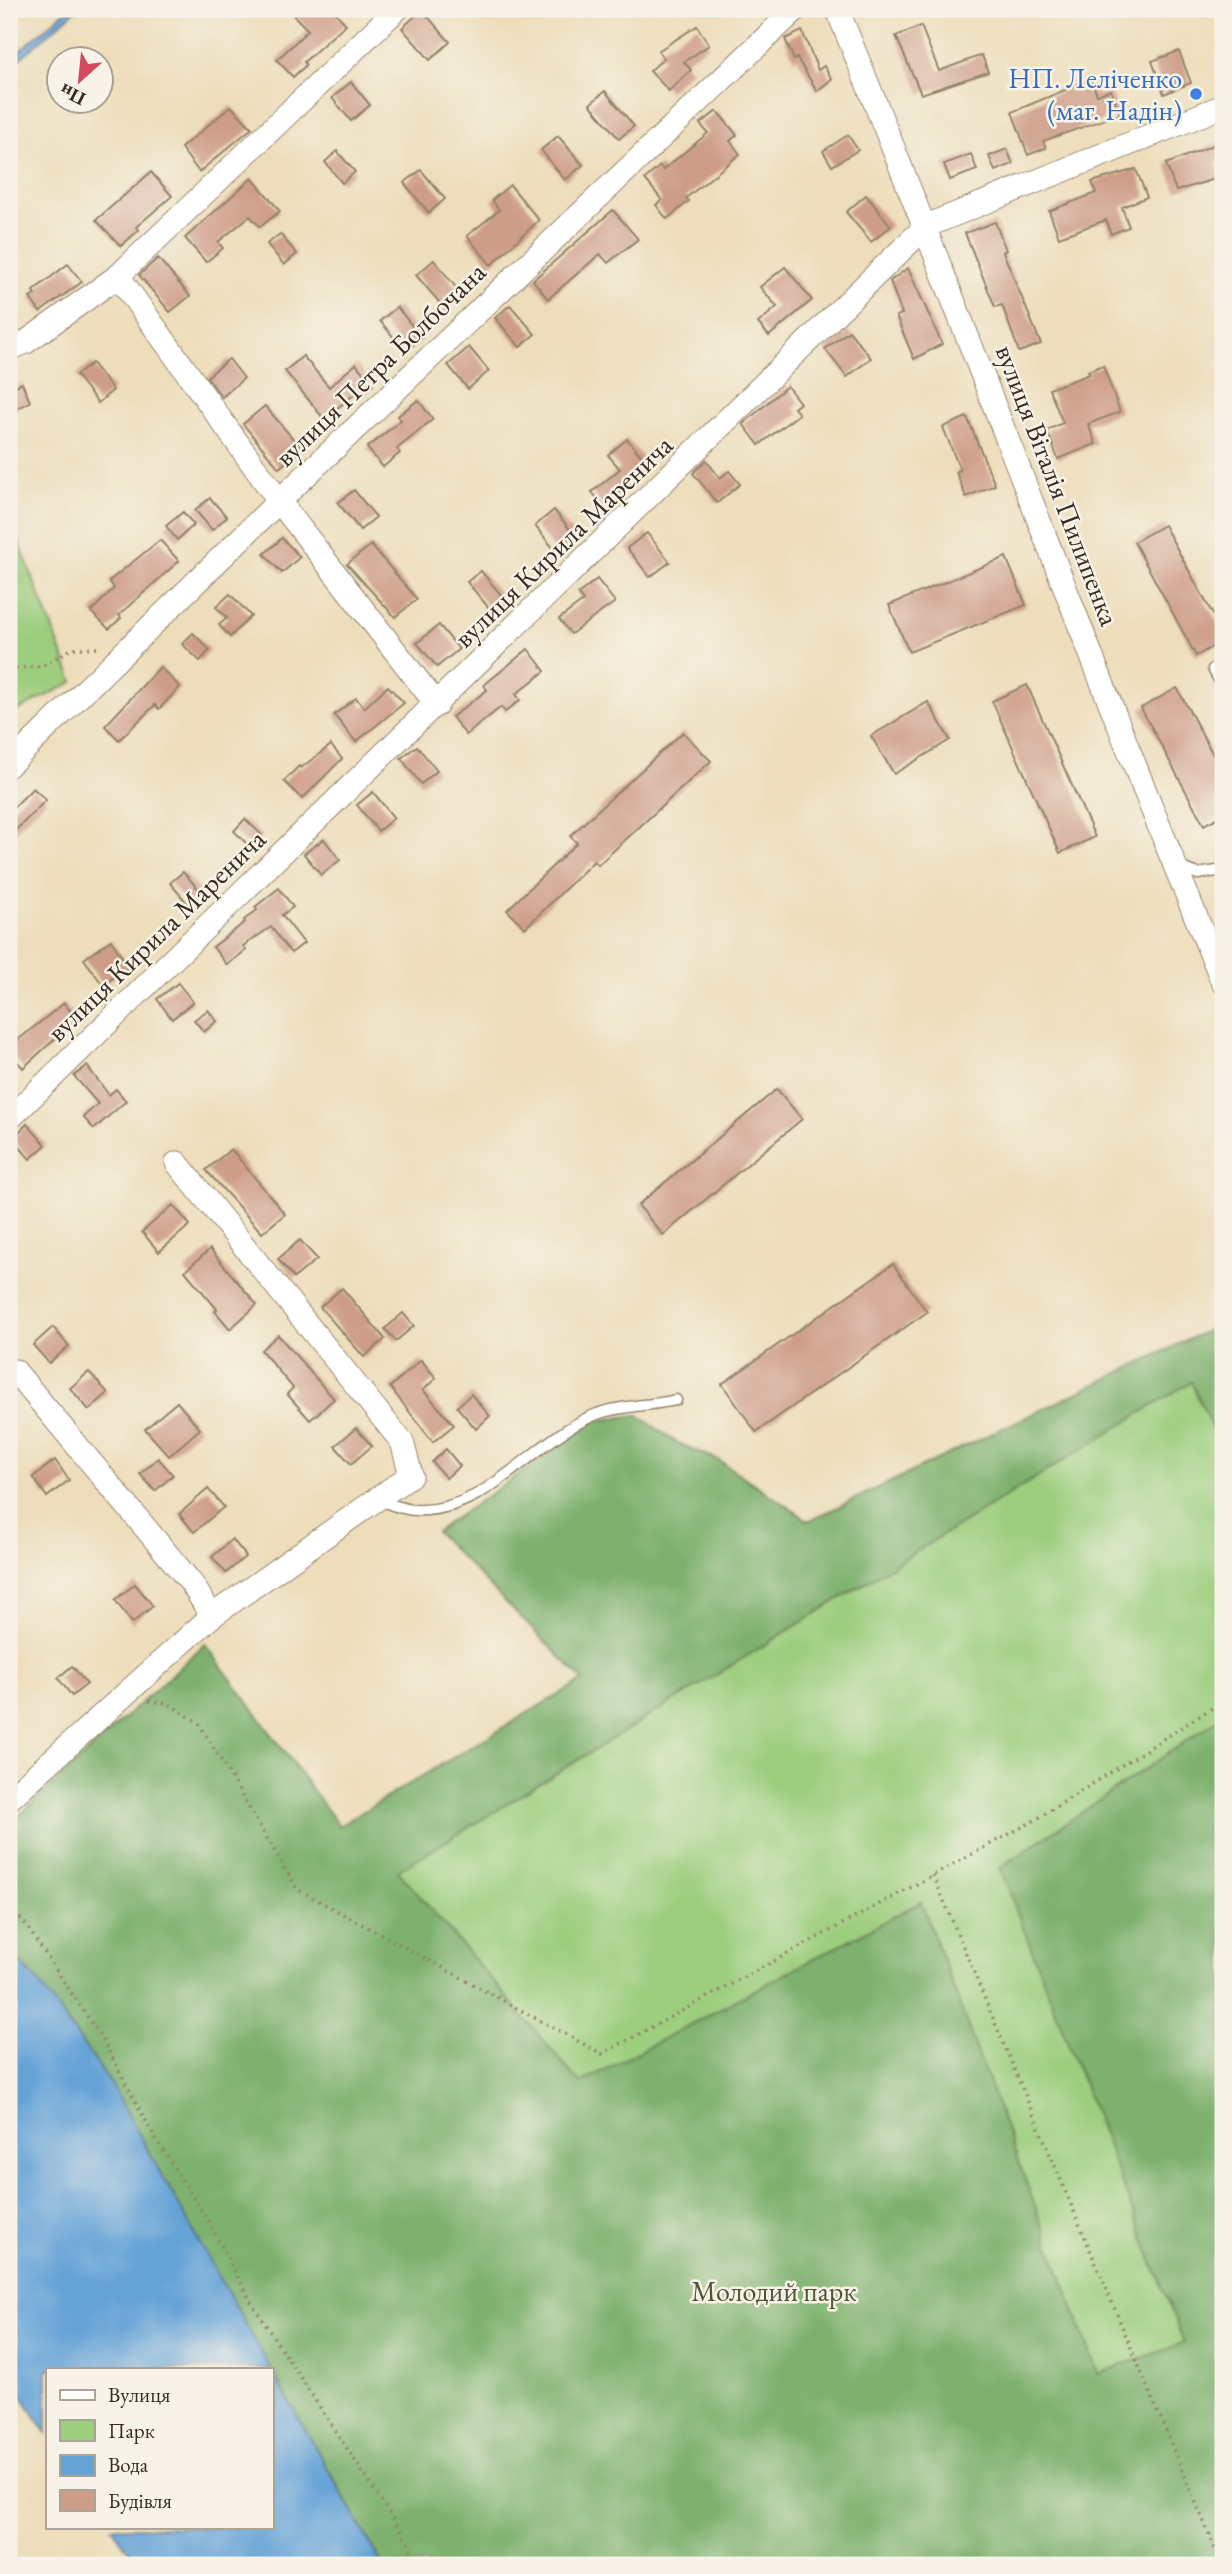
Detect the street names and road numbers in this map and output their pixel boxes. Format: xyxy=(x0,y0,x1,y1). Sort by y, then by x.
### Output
street label: вулиця Петра Болбочана xyxy=(267,253,494,474)
street label: вулиця Віталія Пилипенка xyxy=(988,339,1129,631)
street label: вулиця Кирила Маренича xyxy=(446,426,681,655)
street label: вулиця Кирила Маренича xyxy=(39,820,274,1049)

